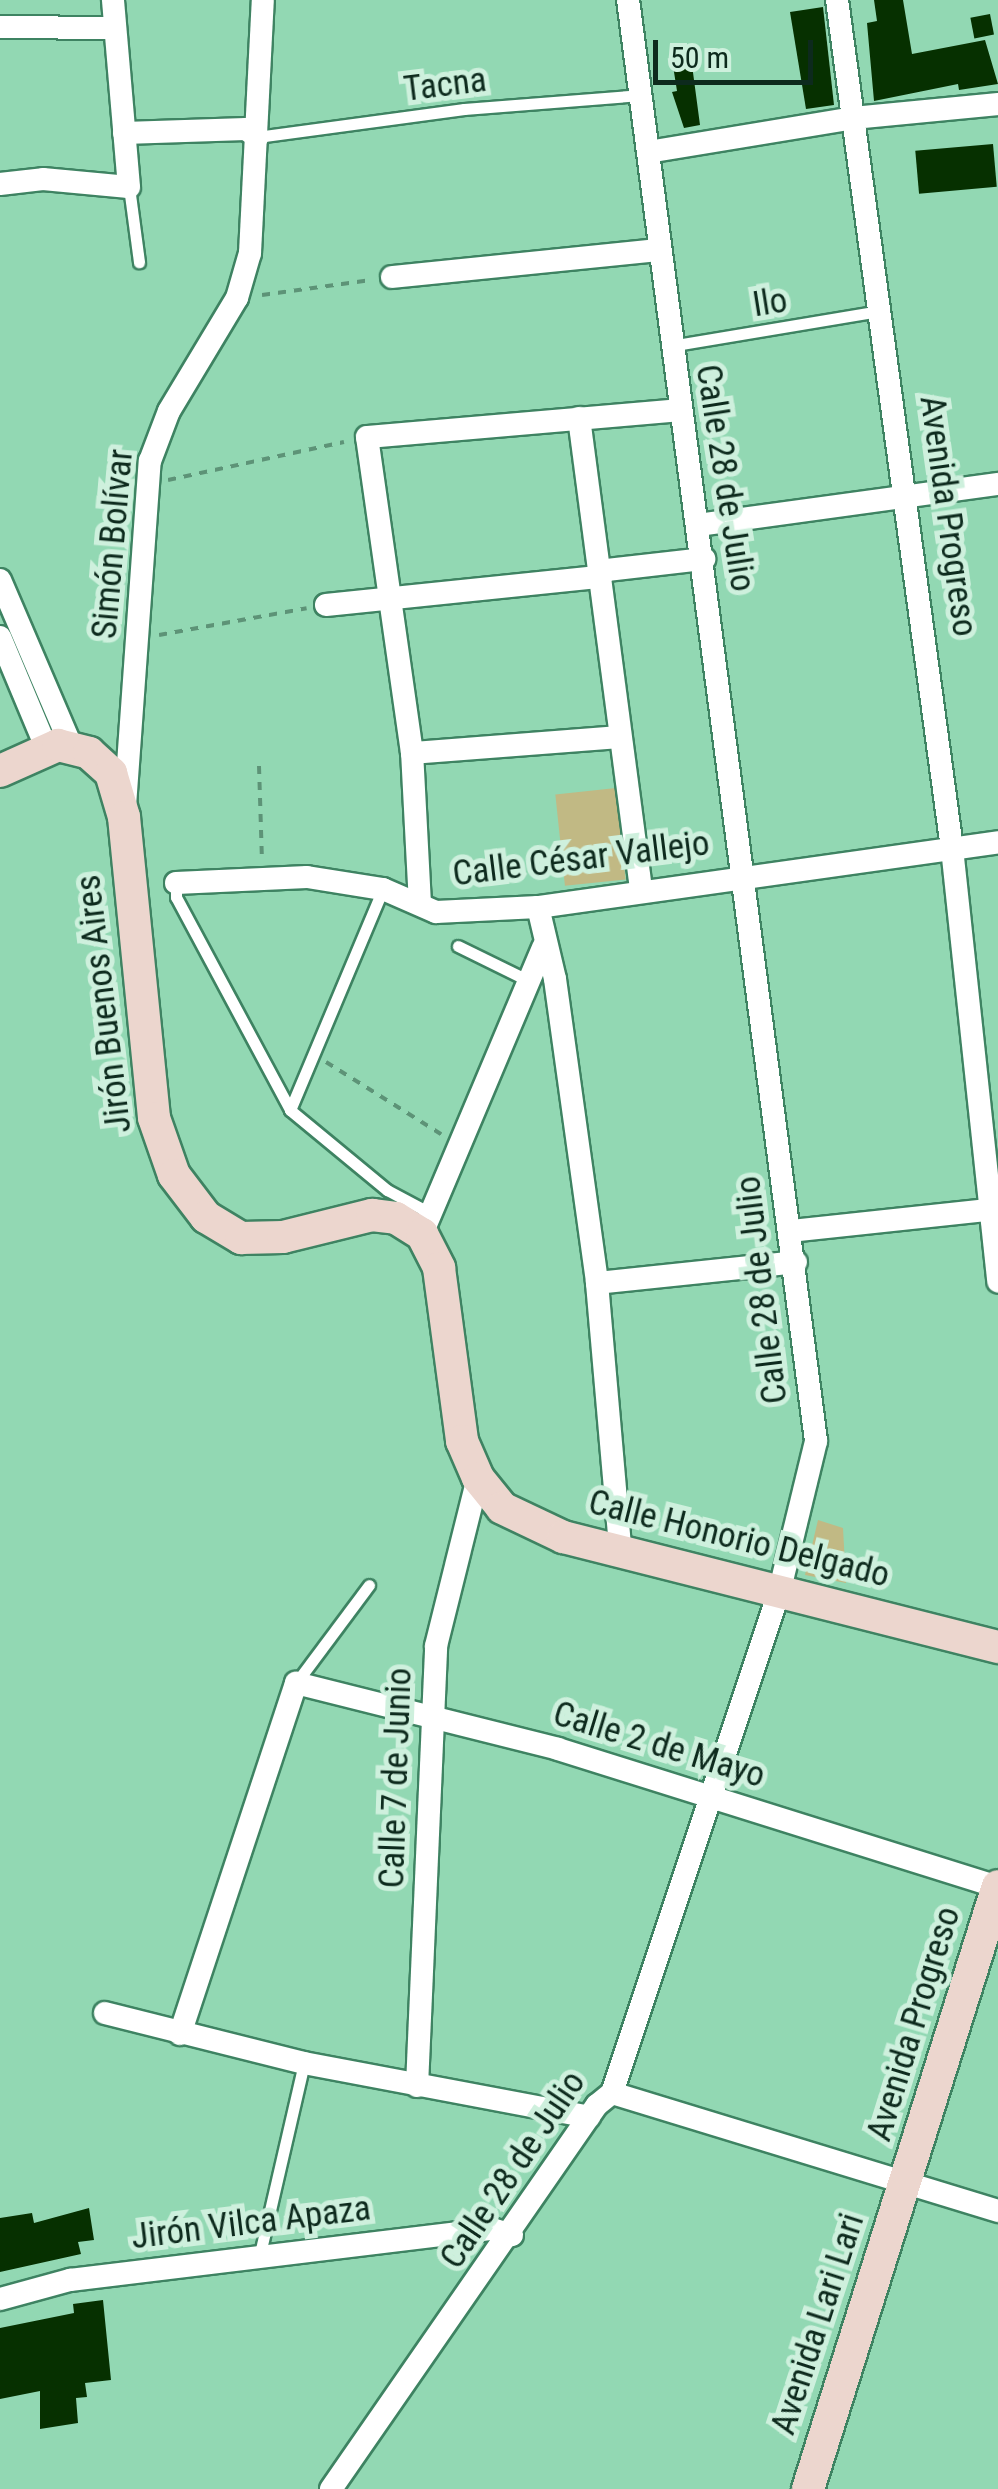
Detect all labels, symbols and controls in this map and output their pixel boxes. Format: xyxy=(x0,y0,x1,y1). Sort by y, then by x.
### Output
scale bar xyxy=(658,20,818,82)
text: 50 m xyxy=(670,40,729,75)
street label: Tacna xyxy=(401,59,489,111)
street label: Ilo xyxy=(750,280,790,326)
street label: Calle 28 de Julio xyxy=(686,362,764,594)
street label: Avenida Progreso xyxy=(910,393,986,639)
street label: Simón Bolívar xyxy=(84,447,142,641)
street label: Calle César Vallejo xyxy=(450,822,712,896)
street label: Jirón Buenos Aires xyxy=(67,873,141,1135)
street label: Calle 28 de Julio xyxy=(727,1174,797,1406)
street label: Calle Honorio Delgado xyxy=(584,1481,894,1597)
street label: Calle 7 de Junio xyxy=(371,1667,421,1889)
street label: Calle 2 de Mayo xyxy=(548,1693,770,1797)
street label: Avenida Progreso xyxy=(858,1902,970,2146)
street label: Calle 28 de Julio xyxy=(432,2063,594,2277)
street label: Jirón Vilca Apaza xyxy=(129,2187,373,2259)
street label: Avenida Lari Lari xyxy=(763,2208,873,2440)

